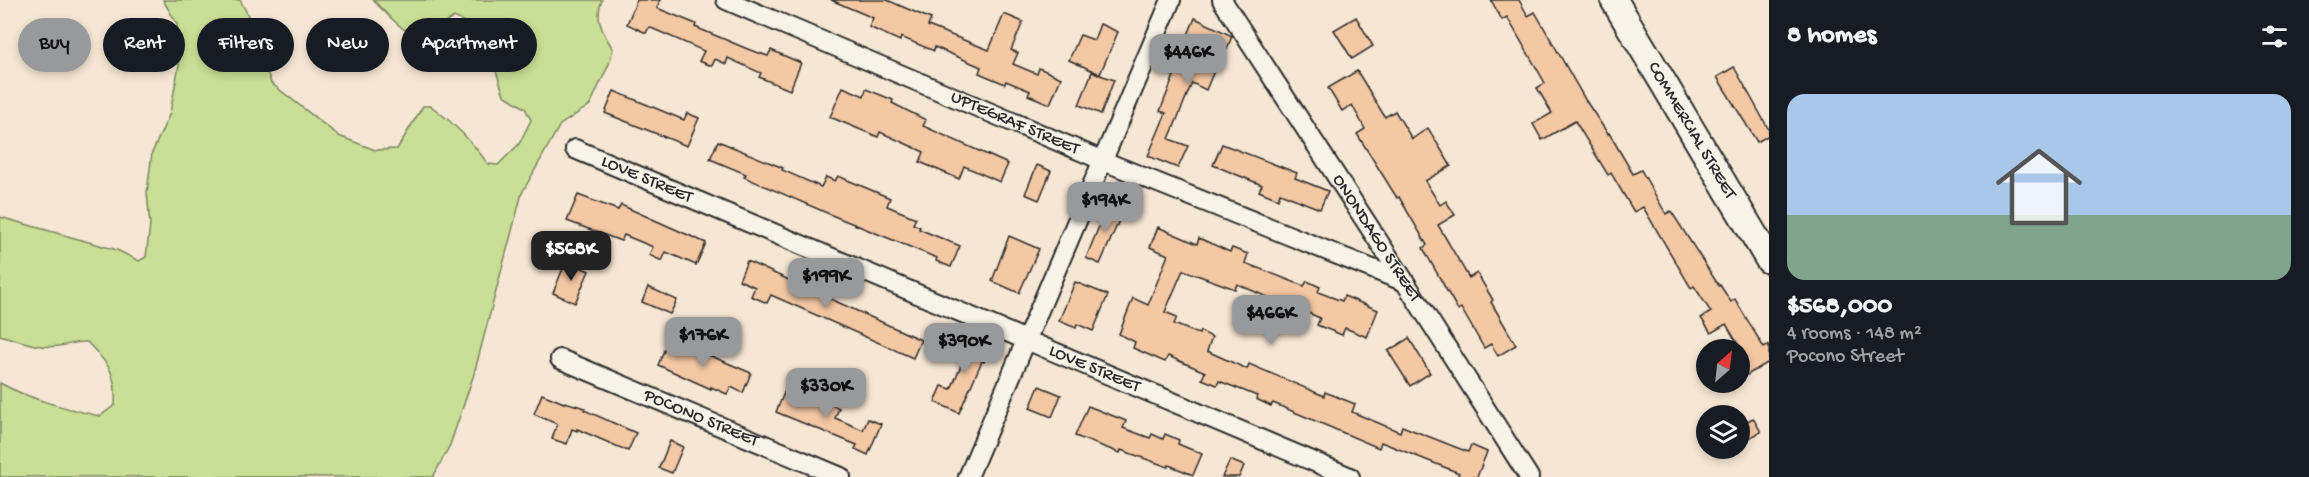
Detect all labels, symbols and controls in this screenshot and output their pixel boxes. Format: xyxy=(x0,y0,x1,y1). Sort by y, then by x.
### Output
chip: Buy xyxy=(18,18,91,72)
chip: Rent xyxy=(103,18,185,72)
chip: Filters xyxy=(197,18,294,72)
chip: New xyxy=(306,18,389,72)
chip: Apartment xyxy=(401,18,537,72)
icon: filters xyxy=(2258,20,2291,53)
text: 8 homes xyxy=(1787,21,1876,52)
pin: $446K xyxy=(1146,34,1230,85)
text: $446K xyxy=(1163,42,1213,65)
street label: COMMERCIAL STREET xyxy=(1643,58,1741,204)
street label: UPTEGRAF STREET xyxy=(948,86,1083,160)
icon: home xyxy=(1985,133,2093,241)
street label: LOVE STREET xyxy=(598,151,697,208)
street label: ONONDAGO STREET xyxy=(1327,170,1426,307)
pin: $194K xyxy=(1063,182,1147,233)
text: $194K xyxy=(1081,190,1129,213)
pin: $568K xyxy=(529,231,613,282)
text: $568K xyxy=(545,239,597,262)
pin: $199K xyxy=(784,258,868,309)
text: $199K xyxy=(802,266,850,289)
text: $568,000 xyxy=(1787,292,1892,323)
pin: $466K xyxy=(1229,295,1313,346)
text: $466K xyxy=(1246,303,1296,326)
pin: $176K xyxy=(661,317,745,368)
pin: $390K xyxy=(922,323,1006,374)
text: 4 rooms · 148 m² xyxy=(1787,323,1922,346)
text: $176K xyxy=(679,325,727,348)
text: $390K xyxy=(938,331,990,354)
north arrow xyxy=(1696,339,1750,393)
map controls xyxy=(1696,339,1750,459)
street label: LOVE STREET xyxy=(1046,340,1144,398)
text: Pocono Street xyxy=(1787,346,1904,369)
pin: $330K xyxy=(784,368,868,419)
text: $330K xyxy=(800,376,852,399)
street label: POCONO STREET xyxy=(640,384,763,452)
button: layers xyxy=(1696,405,1750,459)

